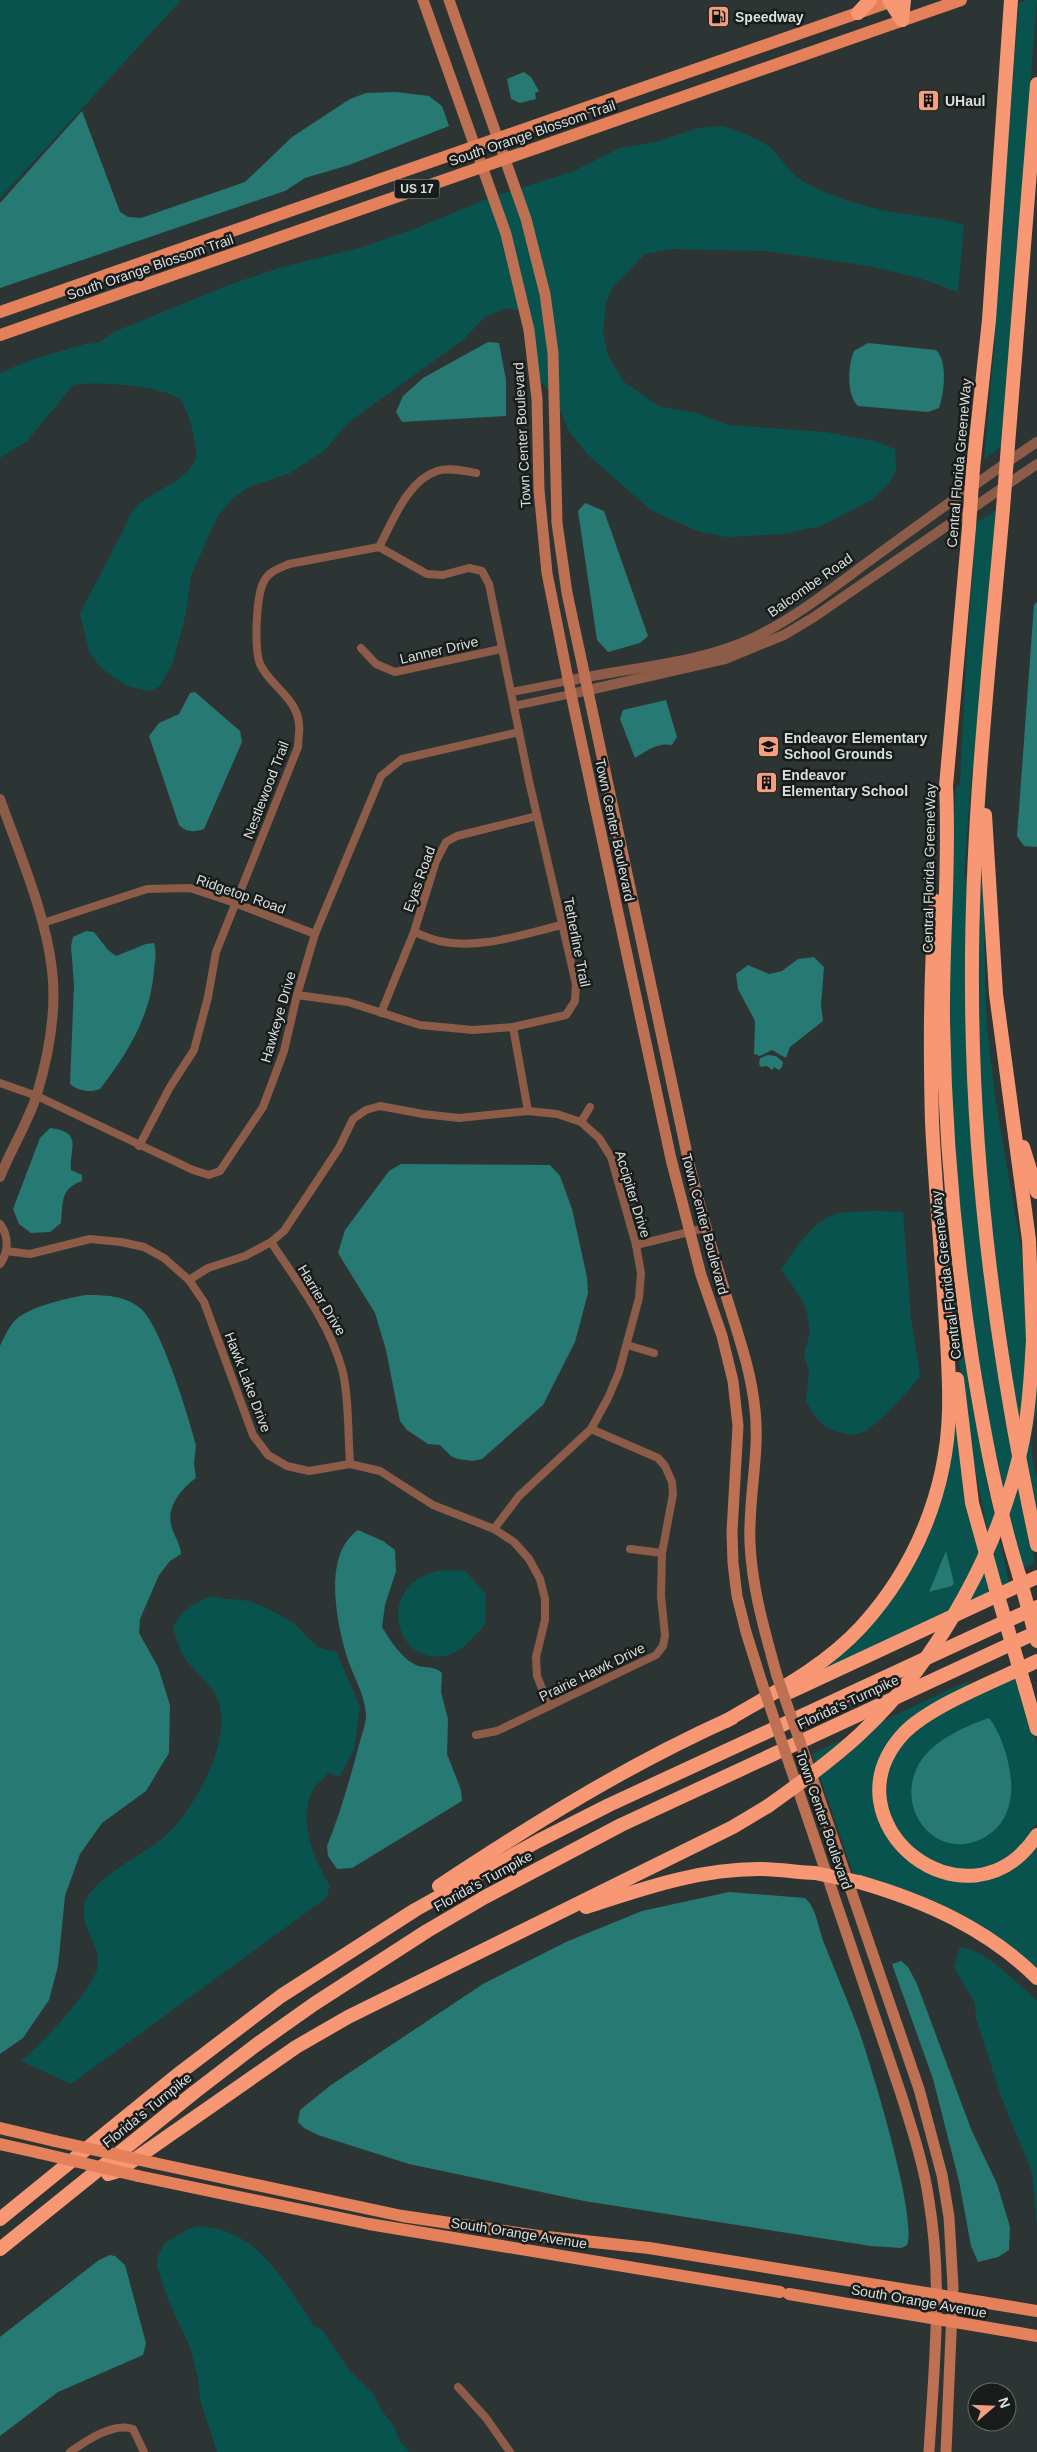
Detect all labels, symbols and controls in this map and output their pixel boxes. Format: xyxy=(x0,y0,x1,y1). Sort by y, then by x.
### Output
fuel station icon: Speedway xyxy=(707,5,731,29)
place label: Speedway xyxy=(735,9,804,25)
building icon: UHaul xyxy=(917,89,941,113)
place label: UHaul xyxy=(945,93,985,109)
street label: South Orange Blossom Trail xyxy=(447,97,617,169)
road number: US 17 xyxy=(394,180,440,198)
street label: South Orange Blossom Trail xyxy=(65,231,235,303)
street label: Town Center Boulevard xyxy=(510,362,534,508)
street label: Central Florida GreeneWay xyxy=(944,378,974,548)
street label: Balcombe Road xyxy=(765,550,855,620)
street label: Lanner Drive xyxy=(398,633,480,667)
place label: Endeavor Elementary School Grounds xyxy=(784,730,927,762)
school or university icon: Endeavor Elementary School Grounds xyxy=(756,734,780,758)
street label: Nestlewood Trail xyxy=(240,739,292,841)
street label: Town Center Boulevard xyxy=(592,757,638,903)
place label: Endeavor Elementary School xyxy=(782,767,908,799)
building icon: Endeavor Elementary School xyxy=(754,771,778,795)
street label: Central Florida GreeneWay xyxy=(920,783,938,953)
street label: Eyas Road xyxy=(400,844,438,914)
street label: Ridgetop Road xyxy=(194,871,288,917)
street label: Tetherline Trail xyxy=(560,896,594,988)
street label: Hawkeye Drive xyxy=(257,969,299,1064)
street label: Accipiter Drive xyxy=(612,1149,654,1240)
street label: Town Center Boulevard xyxy=(678,1152,732,1296)
street label: Central Florida GreeneWay xyxy=(928,1190,964,1360)
street label: Harrier Drive xyxy=(295,1262,349,1338)
street label: Hawk Lake Drive xyxy=(222,1330,275,1434)
street label: Prairie Hawk Drive xyxy=(536,1639,648,1705)
street label: Florida's Turnpike xyxy=(795,1671,901,1733)
street label: Town Center Boulevard xyxy=(793,1749,855,1891)
street label: Florida's Turnpike xyxy=(431,1847,535,1915)
street label: Florida's Turnpike xyxy=(99,2069,195,2151)
street label: South Orange Avenue xyxy=(450,2214,588,2252)
street label: South Orange Avenue xyxy=(850,2281,988,2321)
north arrow xyxy=(967,2382,1017,2432)
text: N xyxy=(995,2395,1014,2410)

